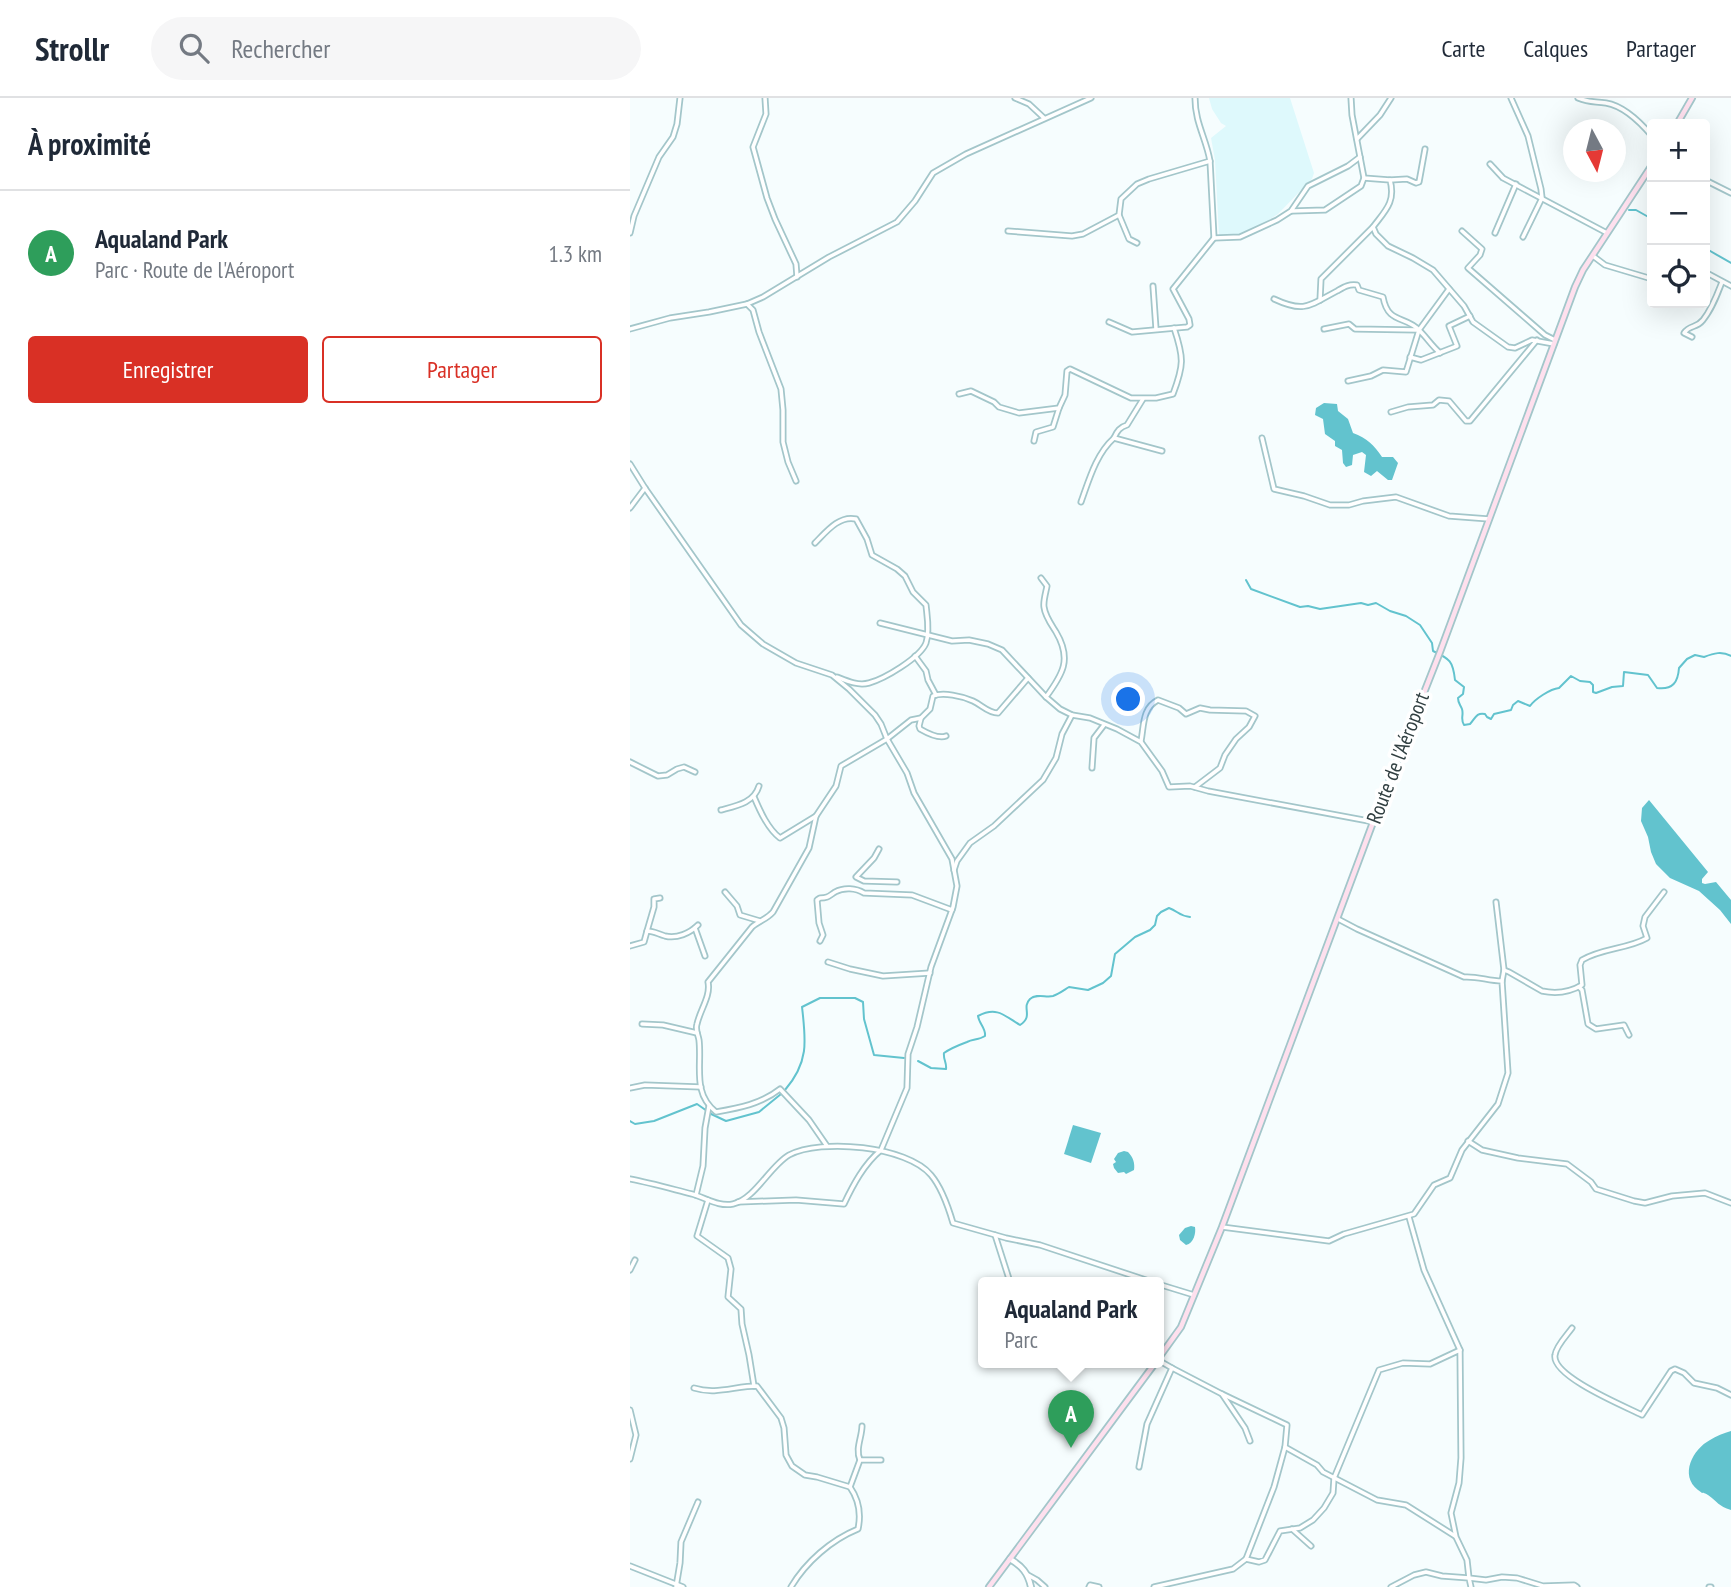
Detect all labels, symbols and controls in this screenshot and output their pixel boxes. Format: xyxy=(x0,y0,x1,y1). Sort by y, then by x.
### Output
search box xyxy=(151,17,641,80)
text: Strollr xyxy=(35,27,109,70)
icon: search xyxy=(175,29,213,67)
text: Rechercher xyxy=(231,32,330,65)
text: Carte xyxy=(1442,33,1485,64)
text: Calques xyxy=(1523,33,1588,64)
text: Partager xyxy=(1626,33,1696,64)
north arrow xyxy=(1563,119,1626,182)
map controls xyxy=(1647,119,1710,308)
button: + xyxy=(1647,119,1710,182)
text: À proximité xyxy=(28,124,151,163)
button: − xyxy=(1647,182,1710,245)
text: Aqualand Park xyxy=(95,222,228,255)
text: A xyxy=(45,239,57,268)
text: 1.3 km xyxy=(548,239,602,268)
button: locate xyxy=(1647,245,1710,308)
text: Parc · Route de l'Aéroport xyxy=(95,255,294,284)
button: Enregistrer xyxy=(28,336,308,403)
button: Partager xyxy=(322,336,602,403)
your location xyxy=(1111,682,1145,716)
street label: Route de l'Aéroport xyxy=(1360,688,1435,827)
popup xyxy=(978,1277,1164,1368)
text: Aqualand Park xyxy=(1005,1292,1137,1325)
text: Parc xyxy=(1005,1325,1038,1354)
pin: A xyxy=(1048,1390,1094,1448)

